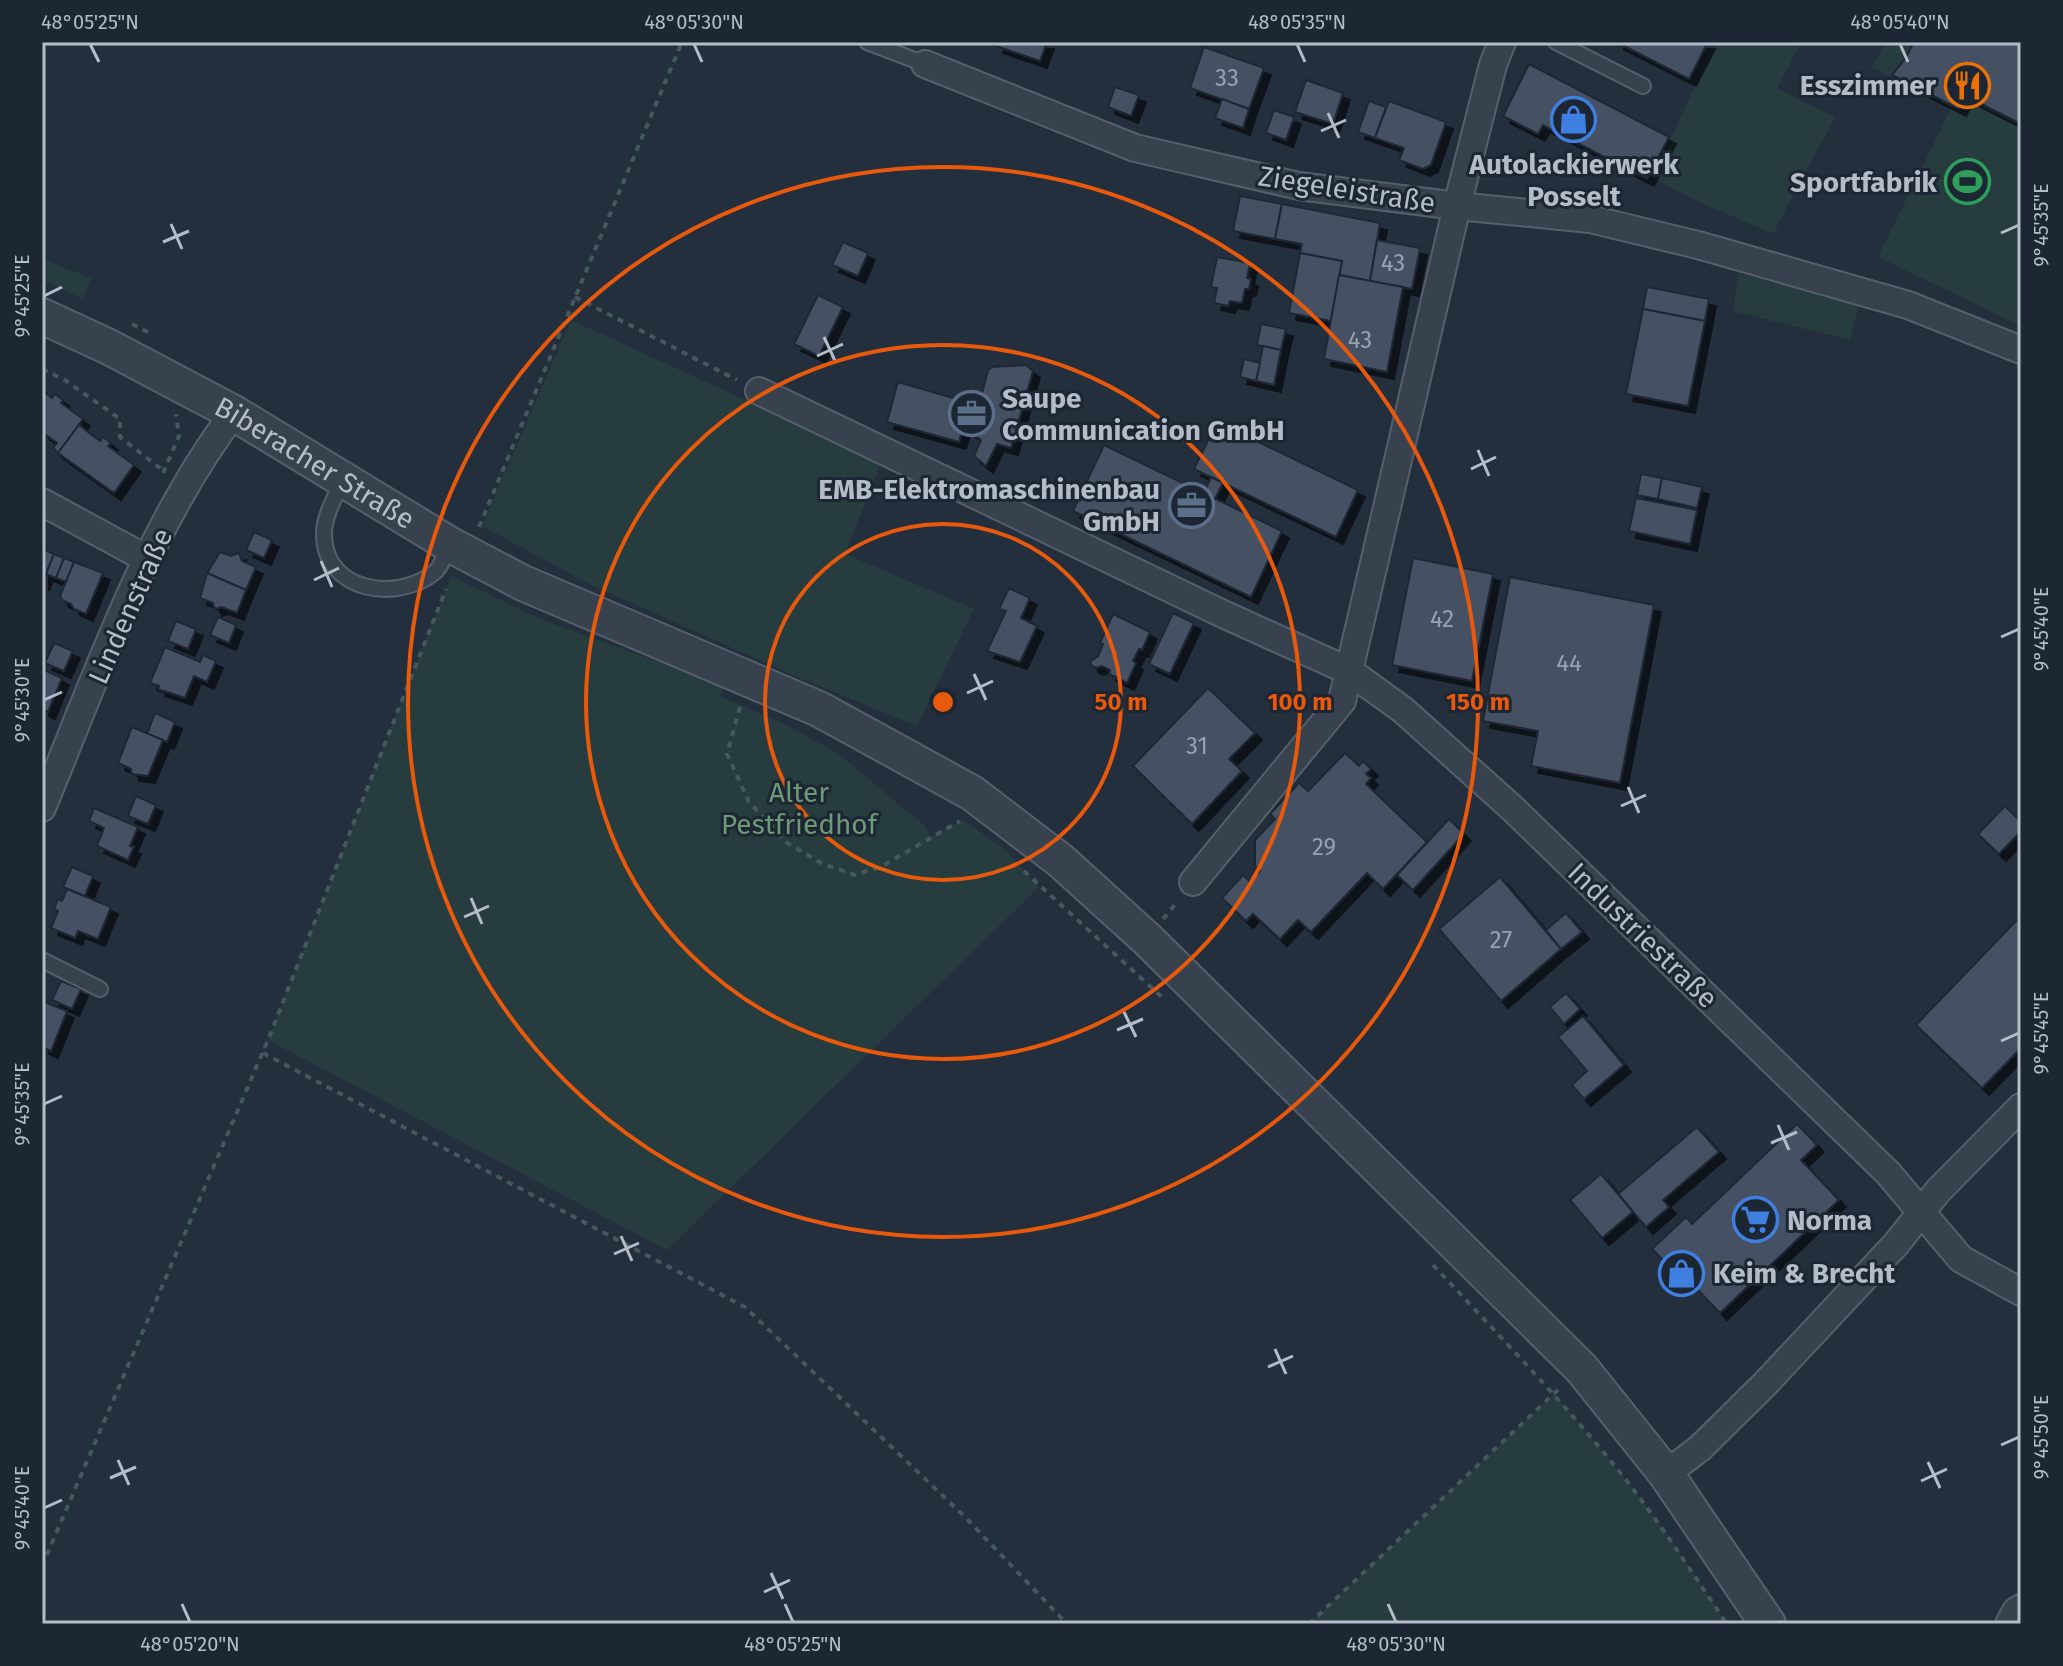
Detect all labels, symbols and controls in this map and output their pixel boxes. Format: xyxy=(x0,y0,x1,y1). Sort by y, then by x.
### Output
text: 48°05'25"N xyxy=(41,10,139,34)
text: 48°05'30"N xyxy=(644,10,744,34)
text: 48°05'35"N xyxy=(1248,10,1346,34)
text: 48°05'40"N xyxy=(1850,10,1950,34)
restaurant icon: Esszimmer xyxy=(1943,61,1991,109)
house number: 33 xyxy=(1215,64,1239,92)
place label: Esszimmer xyxy=(1800,69,1937,102)
shop icon: Autolackierwerk Posselt xyxy=(1550,96,1598,144)
place label: Autolackierwerk Posselt xyxy=(1468,148,1679,213)
sports icon: Sportfabrik xyxy=(1944,158,1992,206)
street label: Ziegeleistraße xyxy=(1256,159,1438,220)
place label: Sportfabrik xyxy=(1790,166,1938,199)
text: 9°45'35"E xyxy=(2029,183,2053,267)
house number: 43 xyxy=(1381,249,1405,277)
text: 9°45'25"E xyxy=(10,254,34,338)
house number: 43 xyxy=(1348,326,1372,354)
place label: Saupe Communication GmbH xyxy=(1002,382,1285,447)
street label: Biberacher Straße xyxy=(209,390,420,536)
office icon: Saupe Communication GmbH xyxy=(947,390,995,438)
place label: EMB-Elektromaschinenbau GmbH xyxy=(818,473,1160,538)
office icon: EMB-Elektromaschinenbau GmbH xyxy=(1167,481,1215,529)
street label: Lindenstraße xyxy=(81,523,179,689)
text: 9°45'40"E xyxy=(2029,587,2053,671)
house number: 42 xyxy=(1430,605,1454,633)
house number: 44 xyxy=(1556,649,1582,677)
text: 9°45'30"E xyxy=(10,658,34,742)
centre of rings xyxy=(929,688,957,716)
text: 50 m xyxy=(1095,688,1147,716)
text: 100 m xyxy=(1267,688,1333,716)
text: 150 m xyxy=(1446,688,1510,716)
house number: 31 xyxy=(1186,732,1208,760)
park label: Alter Pestfriedhof xyxy=(721,776,880,841)
house number: 29 xyxy=(1312,833,1336,861)
street label: Industriestraße xyxy=(1561,856,1724,1015)
house number: 27 xyxy=(1490,926,1512,954)
text: 9°45'45"E xyxy=(2029,992,2053,1074)
text: 9°45'35"E xyxy=(10,1062,34,1146)
supermarket icon: Norma xyxy=(1732,1196,1780,1244)
place label: Norma xyxy=(1787,1204,1872,1237)
shop icon: Keim & Brecht xyxy=(1658,1249,1706,1297)
place label: Keim & Brecht xyxy=(1713,1257,1896,1290)
text: 9°45'50"E xyxy=(2029,1395,2053,1479)
text: 9°45'40"E xyxy=(10,1466,34,1550)
text: 48°05'20"N xyxy=(140,1632,240,1656)
text: 48°05'25"N xyxy=(744,1632,842,1656)
text: 48°05'30"N xyxy=(1346,1632,1446,1656)

